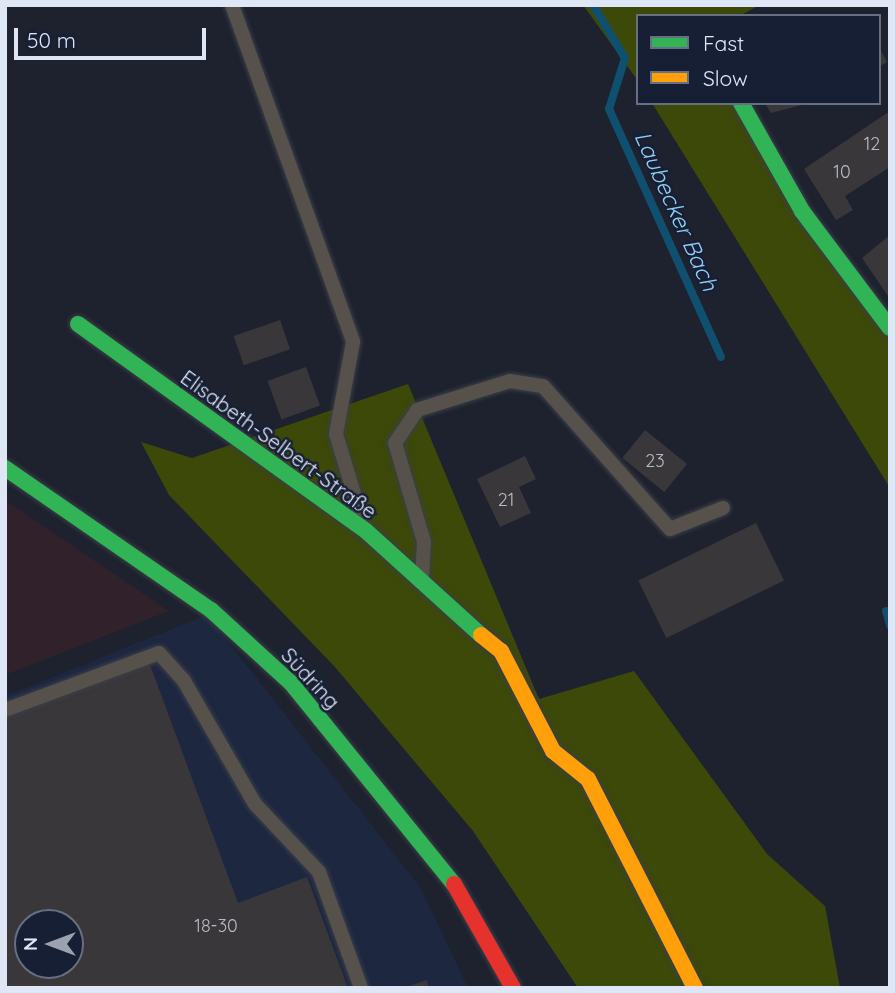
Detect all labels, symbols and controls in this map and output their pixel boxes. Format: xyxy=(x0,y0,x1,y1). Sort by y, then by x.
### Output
scale bar xyxy=(18,14,210,58)
legend xyxy=(636,14,881,105)
text: 50 m xyxy=(27,27,76,53)
text: Fast xyxy=(703,30,744,56)
text: Slow xyxy=(703,65,748,91)
water label: Laubecker Bach xyxy=(628,127,724,295)
house number: 12 xyxy=(864,133,880,155)
house number: 10 xyxy=(833,161,851,183)
street label: Elisabeth-Selbert-Straße xyxy=(176,364,382,524)
house number: 23 xyxy=(645,450,665,472)
house number: 21 xyxy=(498,489,514,511)
street label: Südring xyxy=(276,642,346,714)
north arrow xyxy=(14,909,84,979)
house number: 18-30 xyxy=(194,915,238,937)
text: N xyxy=(18,937,42,951)

